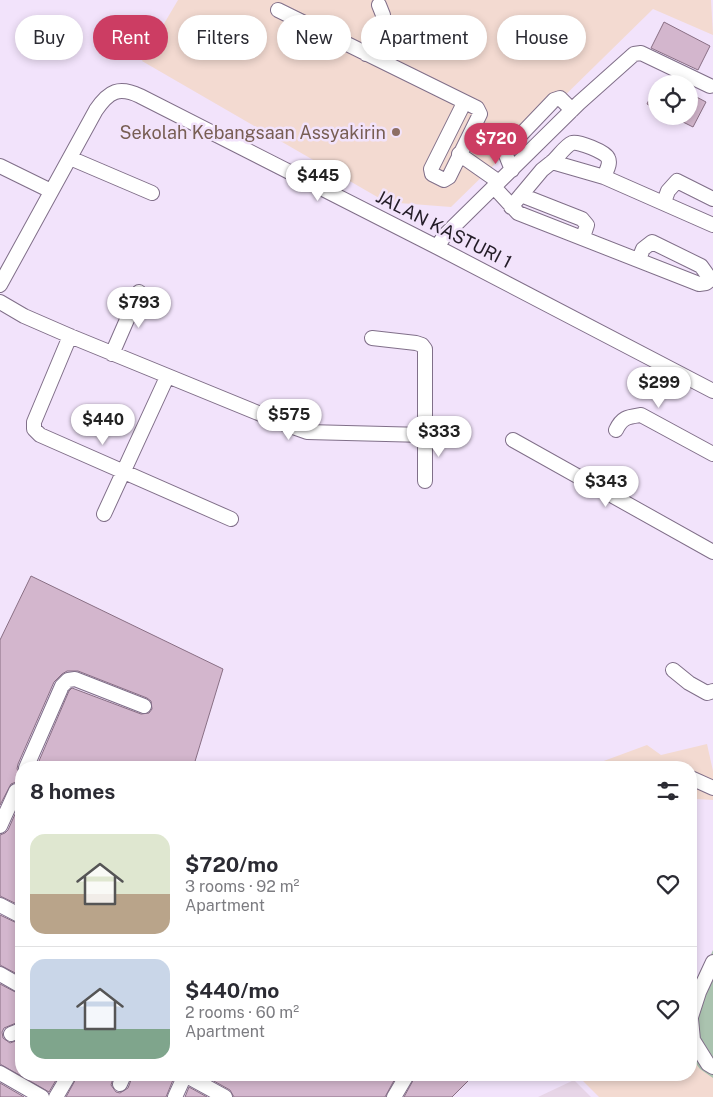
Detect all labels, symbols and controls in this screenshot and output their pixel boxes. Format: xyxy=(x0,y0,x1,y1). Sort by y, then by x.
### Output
chip: Buy xyxy=(15,15,83,60)
chip: Rent xyxy=(93,15,168,60)
chip: Filters xyxy=(178,15,267,60)
chip: New xyxy=(277,15,351,60)
chip: Apartment xyxy=(361,15,487,60)
chip: House xyxy=(497,15,586,60)
map controls xyxy=(648,75,698,125)
button: locate xyxy=(648,75,698,125)
place label: Sekolah Kebangsaan Assyakirin xyxy=(120,122,386,143)
pin: $720 xyxy=(466,122,526,165)
marker: Sekolah Kebangsaan Assyakirin xyxy=(390,126,402,138)
text: $720 xyxy=(475,129,517,148)
pin: $445 xyxy=(288,160,348,202)
text: $445 xyxy=(297,166,339,185)
street label: JALAN KASTURI 1 xyxy=(373,186,515,272)
pin: $793 xyxy=(109,286,169,329)
text: $793 xyxy=(118,293,160,312)
pin: $299 xyxy=(629,366,689,409)
text: $299 xyxy=(638,373,680,392)
pin: $575 xyxy=(259,398,319,441)
pin: $440 xyxy=(73,404,133,446)
text: $575 xyxy=(268,405,310,424)
text: $440 xyxy=(82,410,124,429)
pin: $333 xyxy=(409,416,469,458)
text: $333 xyxy=(418,422,460,441)
pin: $343 xyxy=(576,466,636,508)
text: $343 xyxy=(585,472,627,491)
icon: filters xyxy=(654,777,682,805)
text: 8 homes xyxy=(30,779,115,804)
text: $720/mo xyxy=(185,852,278,877)
icon: home xyxy=(70,854,130,914)
icon: heart xyxy=(654,870,682,898)
text: 3 rooms · 92 m² xyxy=(185,877,299,896)
text: Apartment xyxy=(185,896,265,915)
text: $440/mo xyxy=(185,978,279,1003)
icon: home xyxy=(70,979,130,1039)
icon: heart xyxy=(654,995,682,1023)
text: 2 rooms · 60 m² xyxy=(185,1003,299,1022)
text: Apartment xyxy=(185,1022,265,1041)

